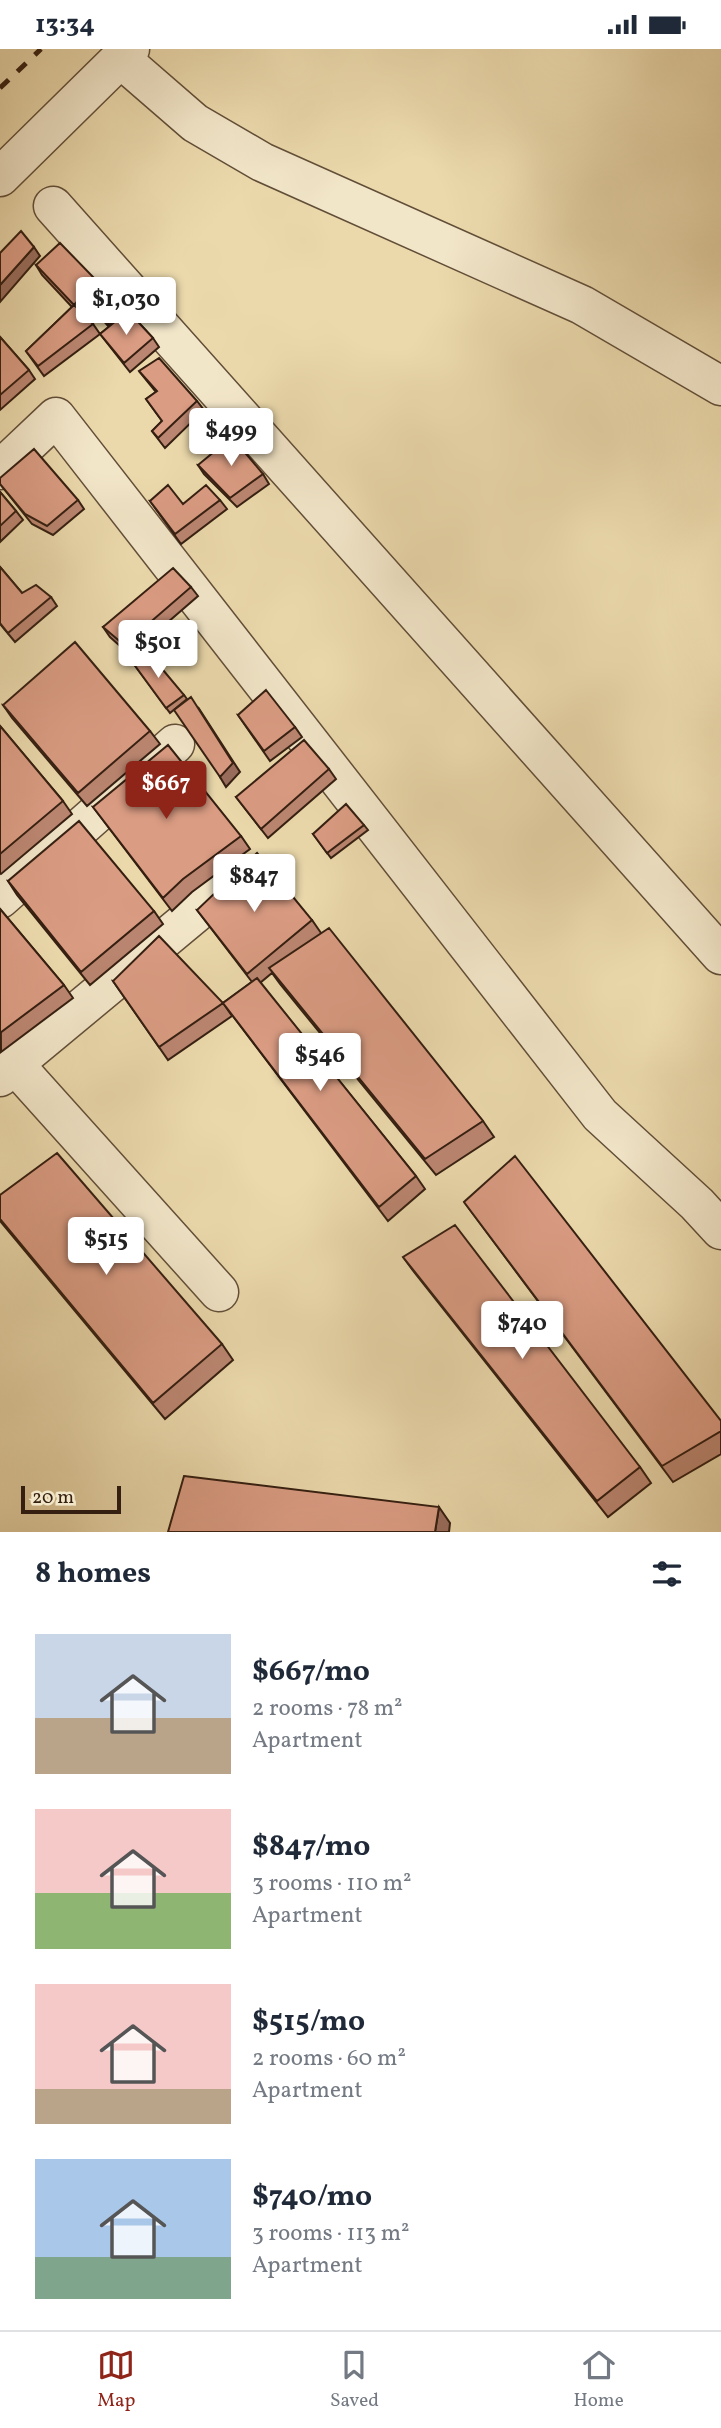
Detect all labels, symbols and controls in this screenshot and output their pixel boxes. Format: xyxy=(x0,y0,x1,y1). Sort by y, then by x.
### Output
text: 13:34 xyxy=(35,7,95,43)
pin: $1,030 xyxy=(69,278,183,337)
text: $1,030 xyxy=(92,284,160,316)
pin: $499 xyxy=(190,409,272,468)
text: $499 xyxy=(205,415,257,447)
pin: $501 xyxy=(117,621,199,680)
text: $501 xyxy=(134,627,182,659)
pin: $667 xyxy=(125,761,207,821)
text: $667 xyxy=(141,768,191,800)
pin: $847 xyxy=(213,855,295,914)
text: $847 xyxy=(229,861,279,893)
pin: $546 xyxy=(279,1033,361,1093)
text: $546 xyxy=(295,1040,345,1072)
pin: $515 xyxy=(65,1217,147,1277)
text: $515 xyxy=(84,1224,128,1256)
pin: $740 xyxy=(481,1301,563,1361)
text: $740 xyxy=(497,1308,547,1340)
scale bar xyxy=(21,1483,121,1515)
text: 20 m xyxy=(32,1485,74,1511)
text: 8 homes xyxy=(35,1553,151,1595)
icon: filters xyxy=(648,1555,686,1593)
text: $667/mo xyxy=(252,1651,370,1693)
icon: home xyxy=(91,1662,175,1746)
text: 2 rooms · 78 m² xyxy=(252,1693,403,1725)
text: Apartment xyxy=(252,1725,363,1757)
text: $847/mo xyxy=(252,1826,370,1868)
icon: home xyxy=(91,1837,175,1921)
text: 3 rooms · 110 m² xyxy=(252,1868,412,1900)
text: Apartment xyxy=(252,1900,363,1932)
text: $515/mo xyxy=(252,2001,365,2043)
icon: home xyxy=(91,2012,175,2096)
text: 2 rooms · 60 m² xyxy=(252,2043,406,2075)
text: Apartment xyxy=(252,2075,363,2107)
text: $740/mo xyxy=(252,2176,372,2218)
icon: home xyxy=(91,2187,175,2271)
text: 3 rooms · 113 m² xyxy=(252,2218,410,2250)
text: Apartment xyxy=(252,2250,363,2282)
tab: Map xyxy=(97,2346,135,2414)
tab: Saved xyxy=(330,2346,379,2414)
tab: Home xyxy=(573,2346,624,2414)

